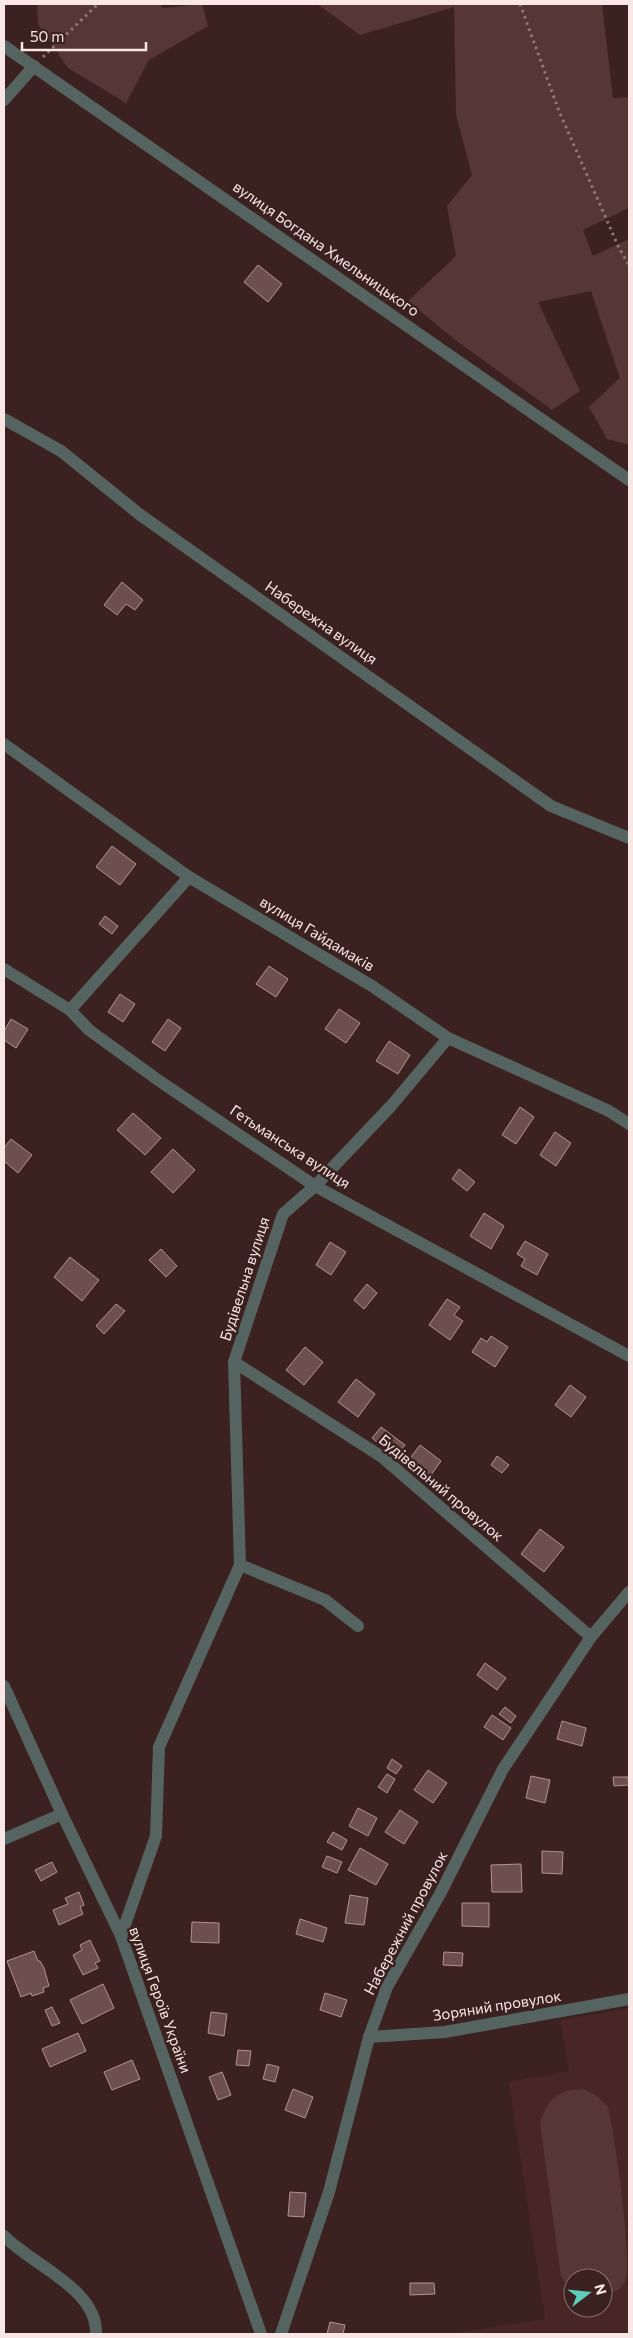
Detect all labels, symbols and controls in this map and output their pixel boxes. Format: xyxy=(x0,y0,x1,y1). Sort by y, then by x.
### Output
scale bar xyxy=(22,20,146,52)
text: 50 m xyxy=(30,27,64,45)
street label: вулиця Богдана Хмельницького xyxy=(230,177,423,320)
street label: Набережна вулиця xyxy=(262,577,381,668)
street label: вулиця Гайдамаків xyxy=(257,892,378,974)
street label: Гетьманська вулиця xyxy=(227,1101,354,1192)
street label: Будівельна вулиця xyxy=(215,1214,273,1343)
street label: Будівельний провулок xyxy=(376,1430,508,1545)
street label: Набережний провулок xyxy=(360,1848,451,1998)
street label: вулиця Героїв України xyxy=(126,1924,196,2075)
street label: Зоряний провулок xyxy=(431,1986,562,2024)
north arrow xyxy=(563,2268,613,2318)
text: N xyxy=(591,2282,611,2297)

